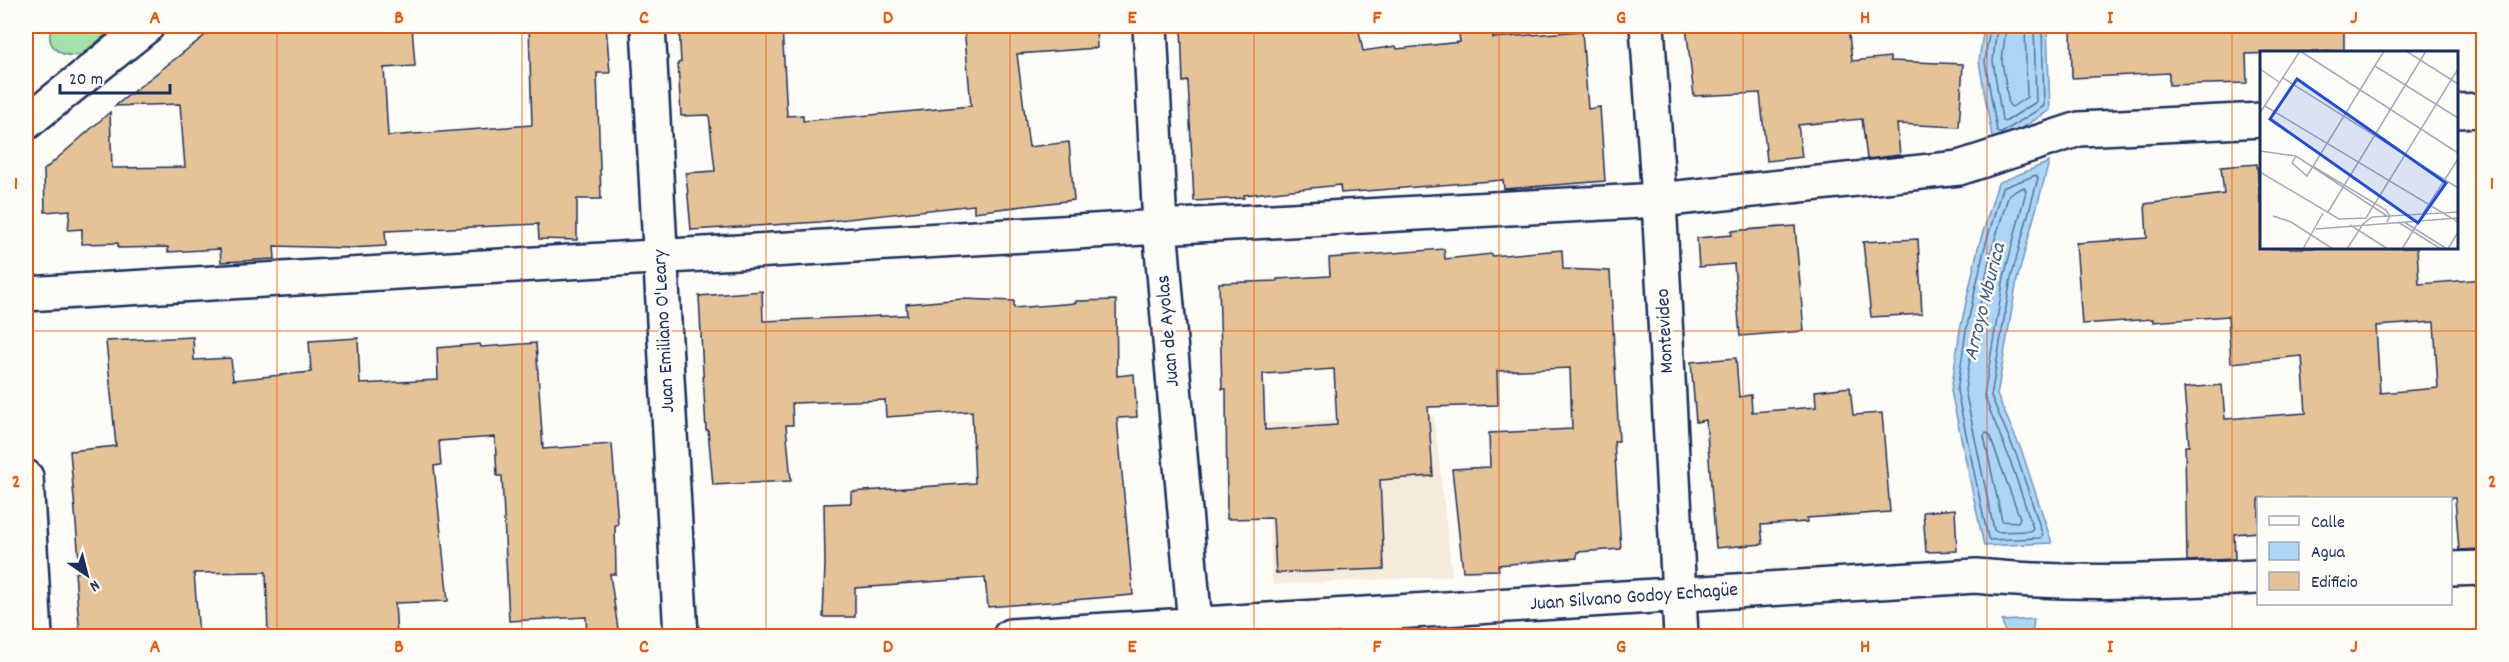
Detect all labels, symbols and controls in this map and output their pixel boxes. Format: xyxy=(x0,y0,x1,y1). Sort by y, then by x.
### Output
text: A xyxy=(150,5,161,33)
text: B xyxy=(394,5,404,33)
text: C xyxy=(639,5,649,33)
text: D xyxy=(883,5,894,33)
text: E xyxy=(1127,5,1137,33)
text: F xyxy=(1373,5,1383,33)
text: G xyxy=(1616,5,1626,33)
text: H xyxy=(1860,5,1870,33)
text: I xyxy=(2107,5,2114,33)
text: J xyxy=(2350,5,2358,33)
inset map xyxy=(2260,51,2458,249)
scale bar xyxy=(60,57,170,95)
text: 20 m xyxy=(69,68,103,93)
text: 1 xyxy=(14,171,18,199)
text: 1 xyxy=(2490,171,2494,199)
water label: Arroyo Mburica xyxy=(1957,239,2015,364)
street label: Juan Emiliano O'Leary xyxy=(647,248,683,413)
street label: Juan de Ayolas xyxy=(1150,274,1188,388)
street label: Montevideo xyxy=(1650,288,1682,374)
text: 2 xyxy=(12,469,20,497)
text: 2 xyxy=(2488,469,2496,497)
legend xyxy=(2257,497,2452,605)
text: Calle xyxy=(2311,511,2345,536)
text: Agua xyxy=(2311,541,2345,566)
north arrow xyxy=(57,545,117,605)
text: Edificio xyxy=(2311,571,2358,596)
text: N xyxy=(84,574,104,597)
street label: Juan Silvano Godoy Echagüe xyxy=(1529,577,1739,619)
text: A xyxy=(150,634,161,662)
text: B xyxy=(394,634,404,662)
text: C xyxy=(639,634,649,662)
text: D xyxy=(883,634,894,662)
text: E xyxy=(1127,634,1137,662)
text: F xyxy=(1373,634,1383,662)
text: G xyxy=(1616,634,1626,662)
text: H xyxy=(1860,634,1870,662)
text: I xyxy=(2107,634,2114,662)
text: J xyxy=(2350,634,2358,662)

